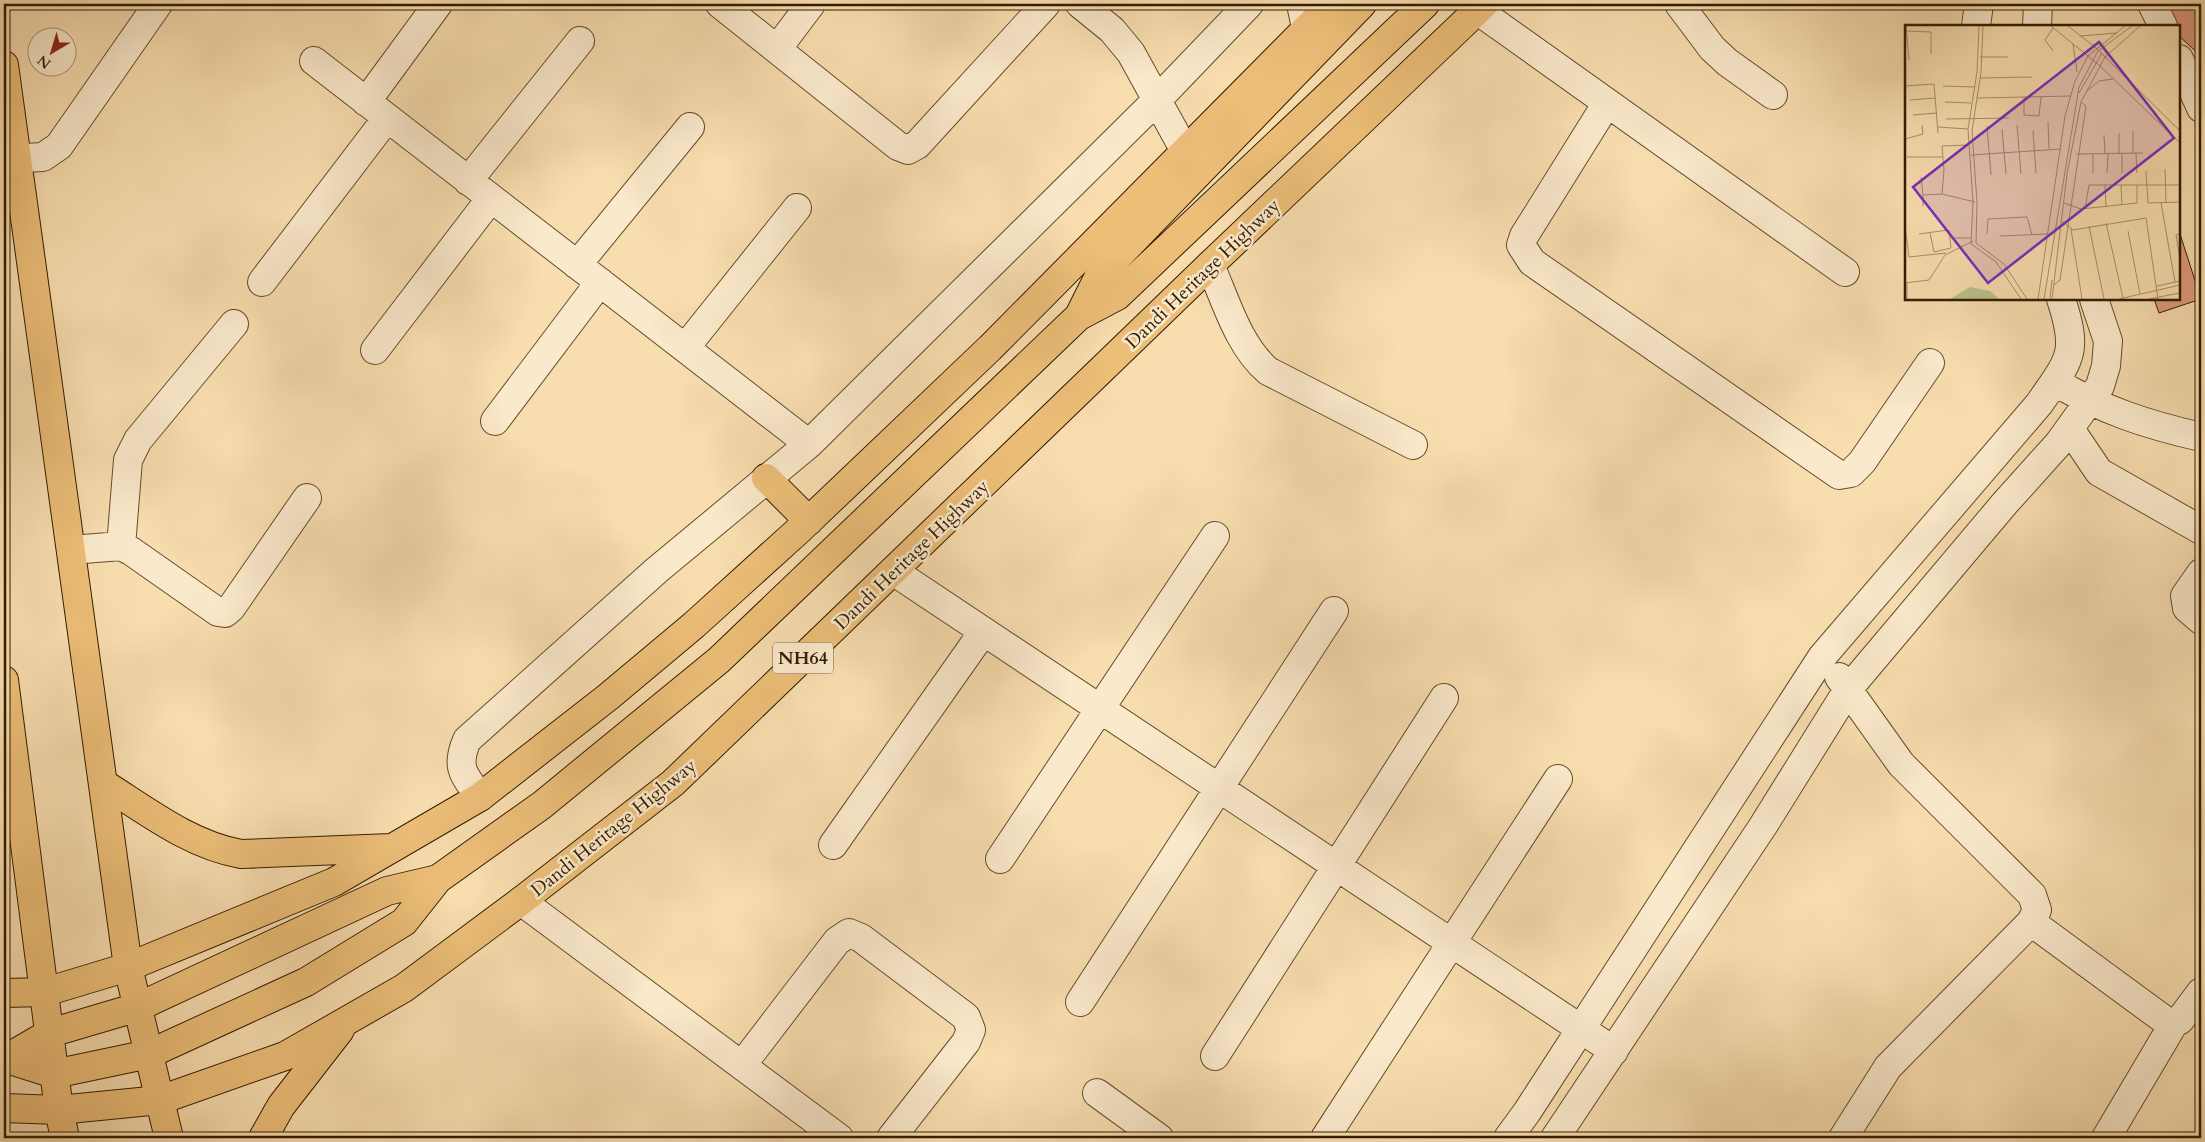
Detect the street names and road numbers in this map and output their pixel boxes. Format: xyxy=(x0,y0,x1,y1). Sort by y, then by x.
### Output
street label: Dandi Heritage Highway xyxy=(1120,193,1286,355)
street label: Dandi Heritage Highway xyxy=(829,474,995,636)
road number: NH64 xyxy=(773,642,833,674)
street label: Dandi Heritage Highway xyxy=(525,753,702,903)

